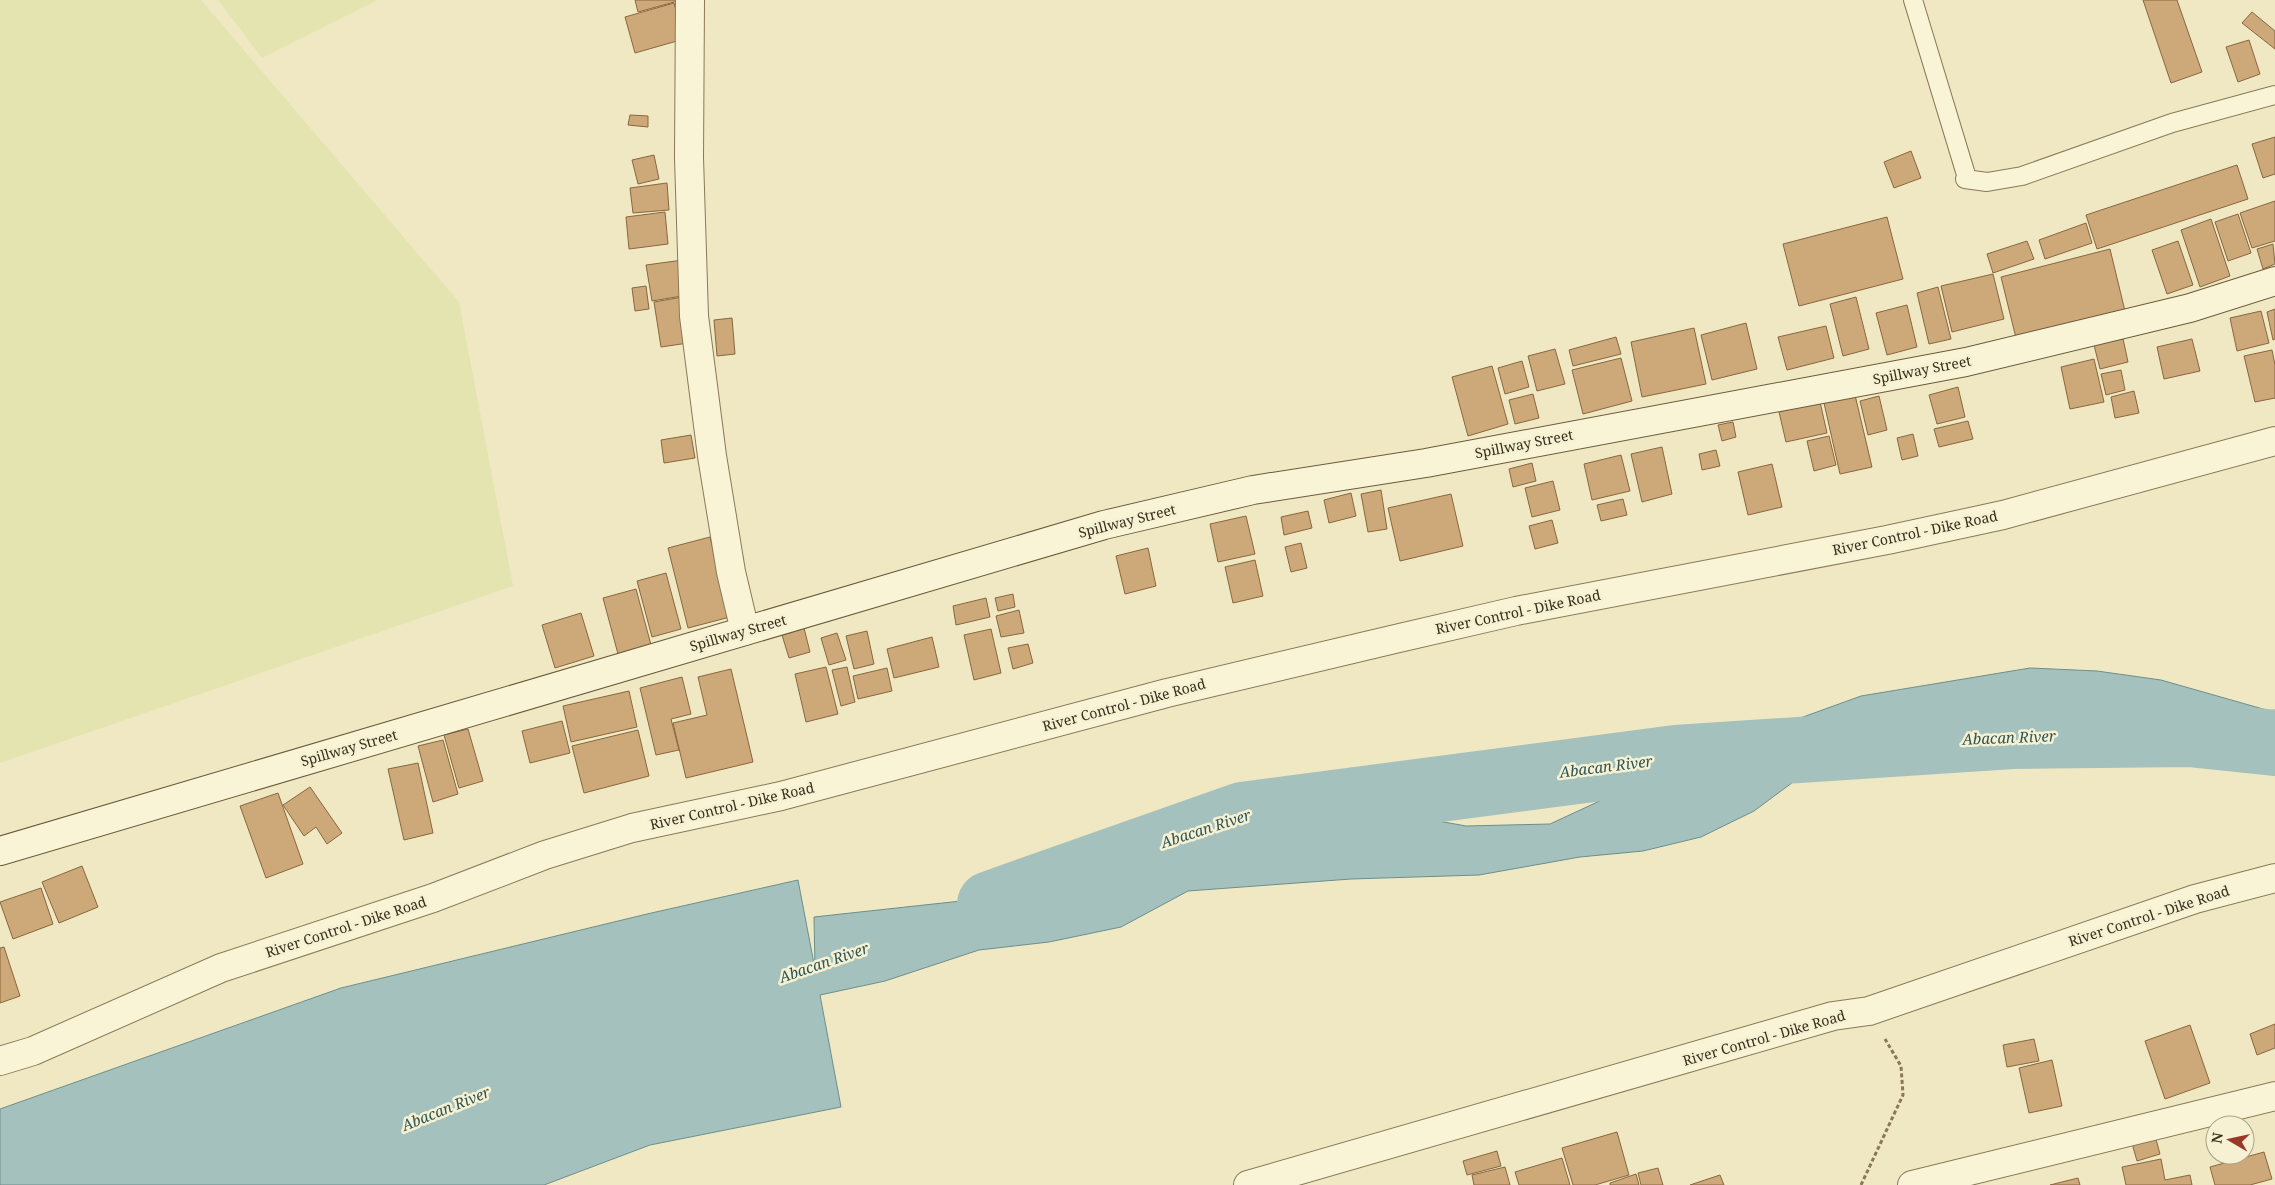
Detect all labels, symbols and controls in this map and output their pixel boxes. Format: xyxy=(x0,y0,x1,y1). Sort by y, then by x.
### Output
street label: Spillway Street xyxy=(1871,351,1973,388)
street label: Spillway Street xyxy=(1473,425,1575,462)
street label: Spillway Street xyxy=(1076,499,1178,542)
street label: River Control - Dike Road xyxy=(1831,506,2000,559)
street label: River Control - Dike Road xyxy=(1434,585,1603,638)
street label: Spillway Street xyxy=(687,610,788,655)
street label: River Control - Dike Road xyxy=(1040,673,1208,735)
street label: Spillway Street xyxy=(298,725,399,770)
water label: Abacan River xyxy=(1961,725,2057,749)
water label: Abacan River xyxy=(1557,750,1655,782)
street label: River Control - Dike Road xyxy=(648,777,816,834)
water label: Abacan River xyxy=(1157,804,1254,852)
street label: River Control - Dike Road xyxy=(2066,880,2232,951)
street label: River Control - Dike Road xyxy=(263,891,429,962)
water label: Abacan River xyxy=(775,937,872,987)
street label: River Control - Dike Road xyxy=(1680,1005,1848,1070)
water label: Abacan River xyxy=(398,1081,494,1135)
north arrow xyxy=(2205,1115,2255,1165)
text: N xyxy=(2206,1131,2227,1145)

